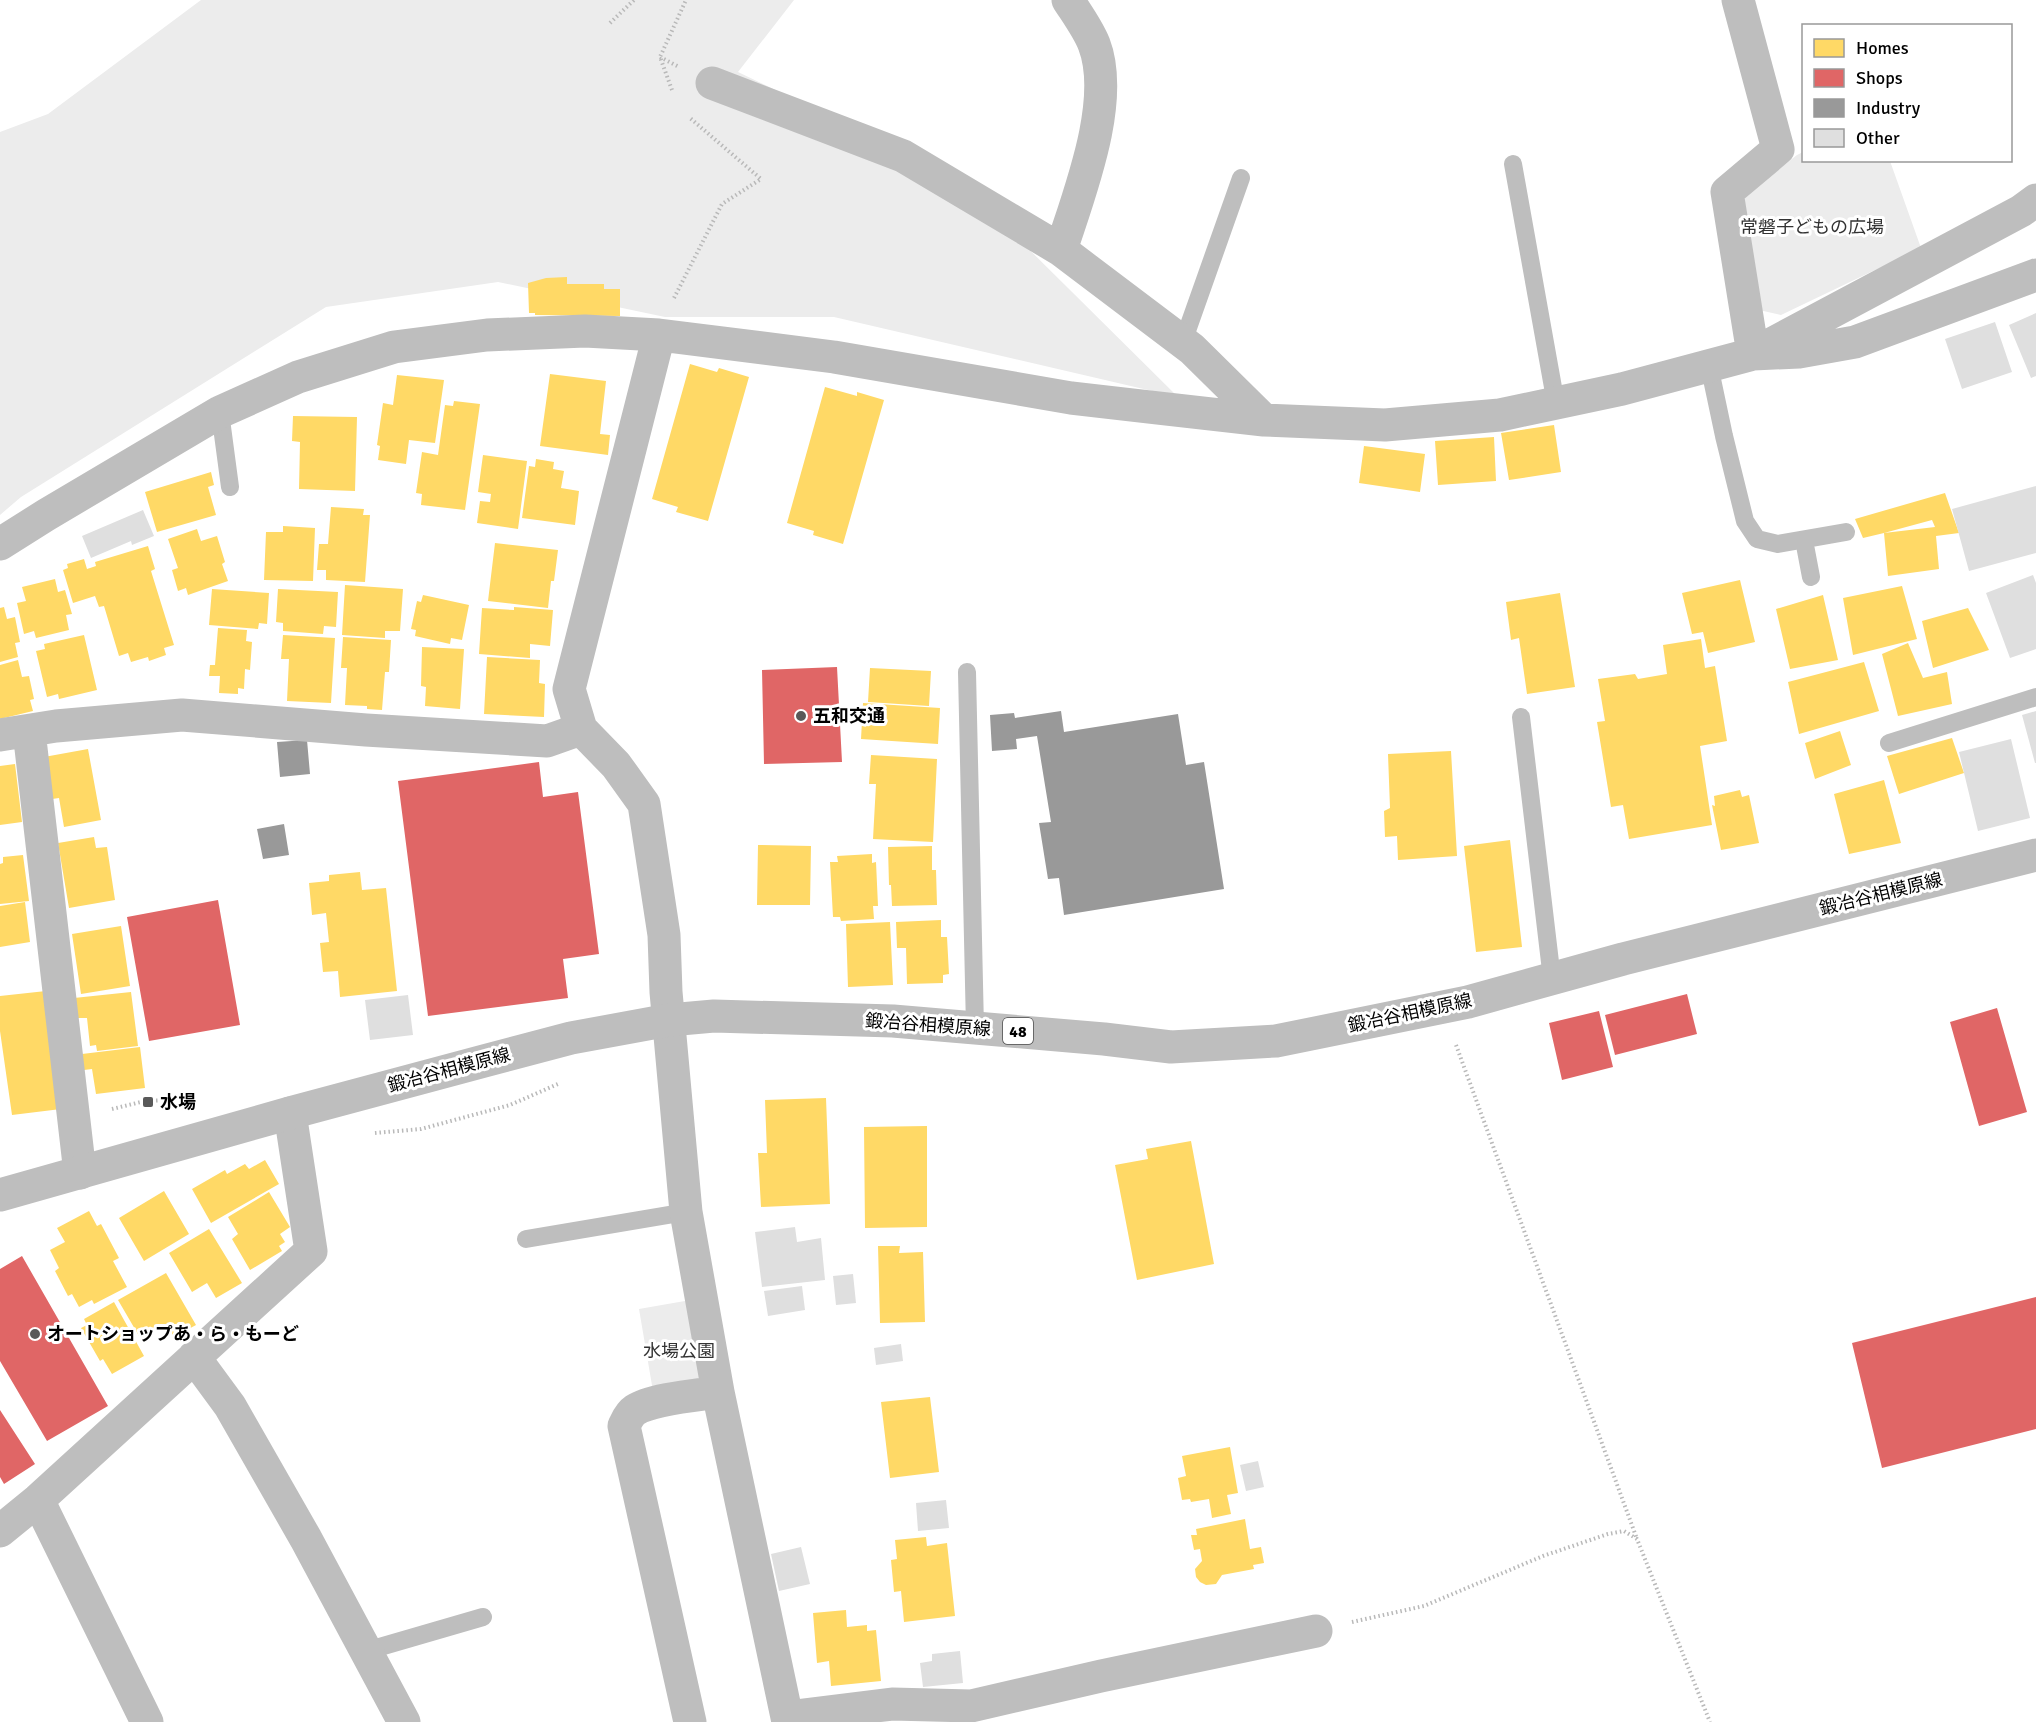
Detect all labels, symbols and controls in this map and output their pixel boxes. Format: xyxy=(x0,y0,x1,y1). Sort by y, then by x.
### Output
legend xyxy=(1802,24,2012,162)
text: Homes xyxy=(1856,37,1909,59)
text: Shops xyxy=(1856,67,1903,89)
text: Industry xyxy=(1856,97,1921,119)
text: Other xyxy=(1856,127,1900,149)
park label: 常磐子どもの広場 xyxy=(1740,216,1884,238)
place label: 五和交通 xyxy=(813,705,885,727)
marker: 五和交通 xyxy=(794,709,808,723)
street label: 鍛冶谷相模原線 xyxy=(1817,868,1945,920)
street label: 鍛冶谷相模原線 xyxy=(1346,989,1474,1037)
street label: 鍛冶谷相模原線 xyxy=(864,1010,992,1040)
road number: 48 xyxy=(1003,1018,1033,1044)
street label: 鍛冶谷相模原線 xyxy=(385,1043,513,1097)
place label: 水場 xyxy=(160,1091,196,1113)
marker: 水場 xyxy=(141,1095,155,1109)
place label: オートショップあ・ら・もーど xyxy=(47,1323,299,1345)
marker: オートショップあ・ら・もーど xyxy=(28,1327,42,1341)
park label: 水場公園 xyxy=(643,1340,715,1362)

